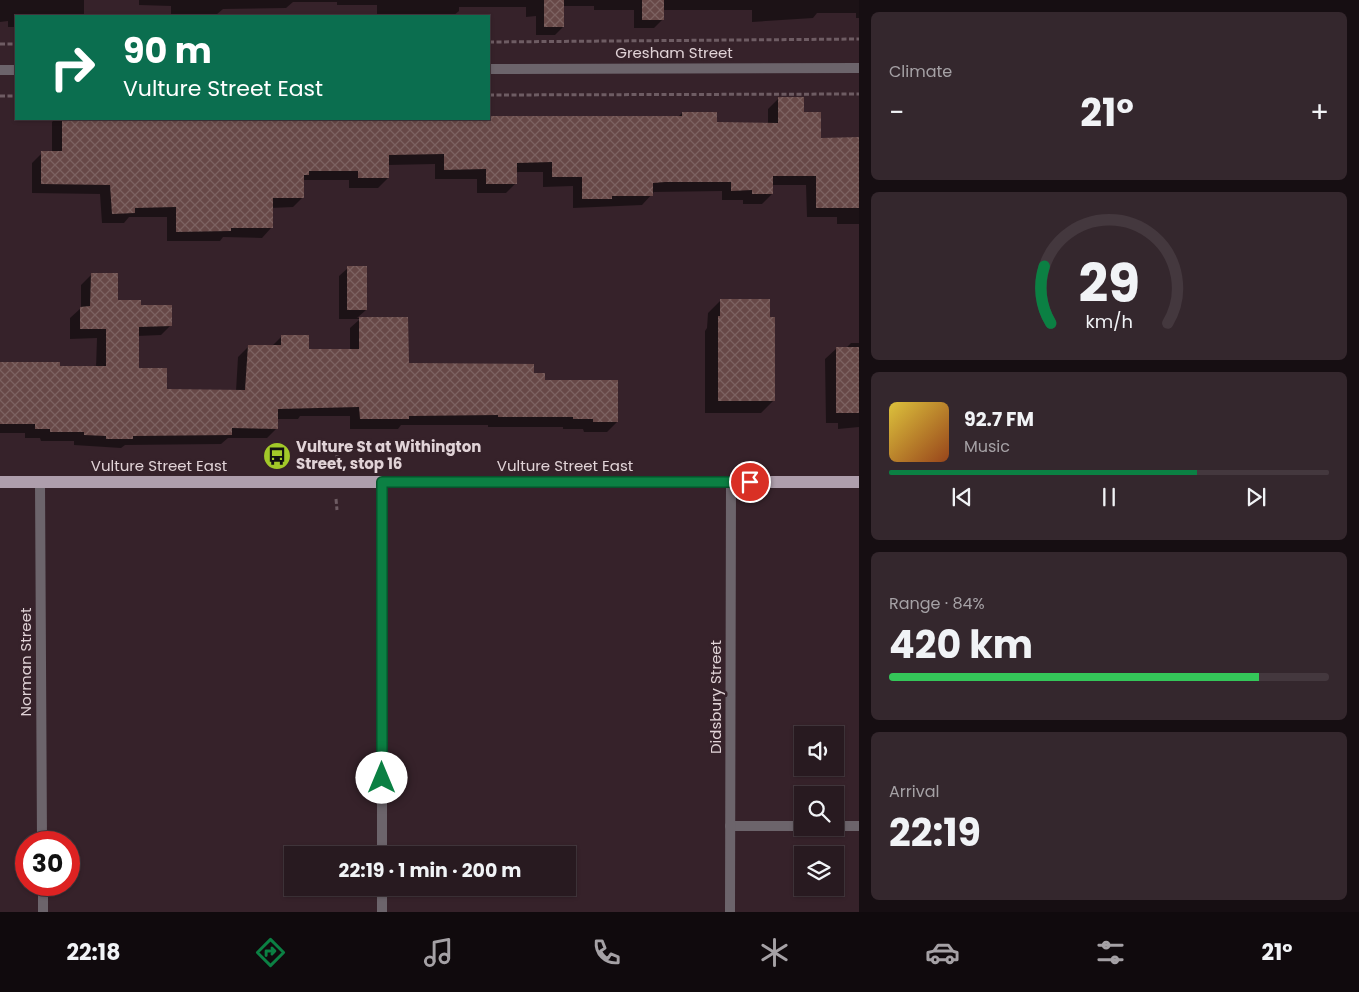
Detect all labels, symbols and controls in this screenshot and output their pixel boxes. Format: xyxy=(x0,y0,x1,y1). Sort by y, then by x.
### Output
text: 90 m xyxy=(123,26,212,75)
icon: right xyxy=(40,35,105,100)
street label: Gresham Street xyxy=(615,42,733,63)
text: Climate xyxy=(889,60,952,83)
text: Vulture Street East xyxy=(123,73,323,104)
text: 21° xyxy=(1080,86,1134,139)
text: − xyxy=(889,93,904,132)
text: + xyxy=(1310,93,1329,132)
text: 29 xyxy=(1078,247,1140,320)
text: km/h xyxy=(1085,309,1133,334)
text: 92.7 FM xyxy=(964,406,1034,433)
text: Music xyxy=(964,435,1010,458)
place label: Vulture St at Withington Street, stop 16 xyxy=(296,436,481,474)
bus stop icon: Vulture St at Withington Street, stop 16 xyxy=(262,441,292,471)
street label: Vulture Street East xyxy=(91,455,227,476)
street label: Vulture Street East xyxy=(497,455,633,476)
pin xyxy=(729,461,771,503)
icon: arrive xyxy=(736,468,764,496)
icon: previous xyxy=(948,483,976,511)
icon: pause xyxy=(1095,483,1123,511)
icon: next xyxy=(1242,483,1270,511)
text: Range · 84% xyxy=(889,592,985,615)
street label: Norman Street xyxy=(15,608,36,716)
text: 420 km xyxy=(889,618,1033,671)
street label: Didsbury Street xyxy=(705,640,726,754)
map controls xyxy=(794,726,844,896)
button: sound xyxy=(794,726,844,776)
position arrow xyxy=(355,751,407,803)
text: Arrival xyxy=(889,780,939,803)
button: search xyxy=(794,786,844,836)
text: 22:19 xyxy=(889,806,981,859)
speed limit sign: 30 xyxy=(15,831,80,896)
button: layers xyxy=(794,846,844,896)
text: 22:19 · 1 min · 200 m xyxy=(339,857,521,884)
icon: directions xyxy=(253,935,288,970)
icon: music xyxy=(421,935,456,970)
icon: phone xyxy=(589,935,624,970)
icon: climate xyxy=(757,935,792,970)
icon: car xyxy=(925,935,960,970)
icon: filters xyxy=(1093,935,1128,970)
text: 22:18 xyxy=(67,937,120,968)
text: 21° xyxy=(1261,937,1292,968)

